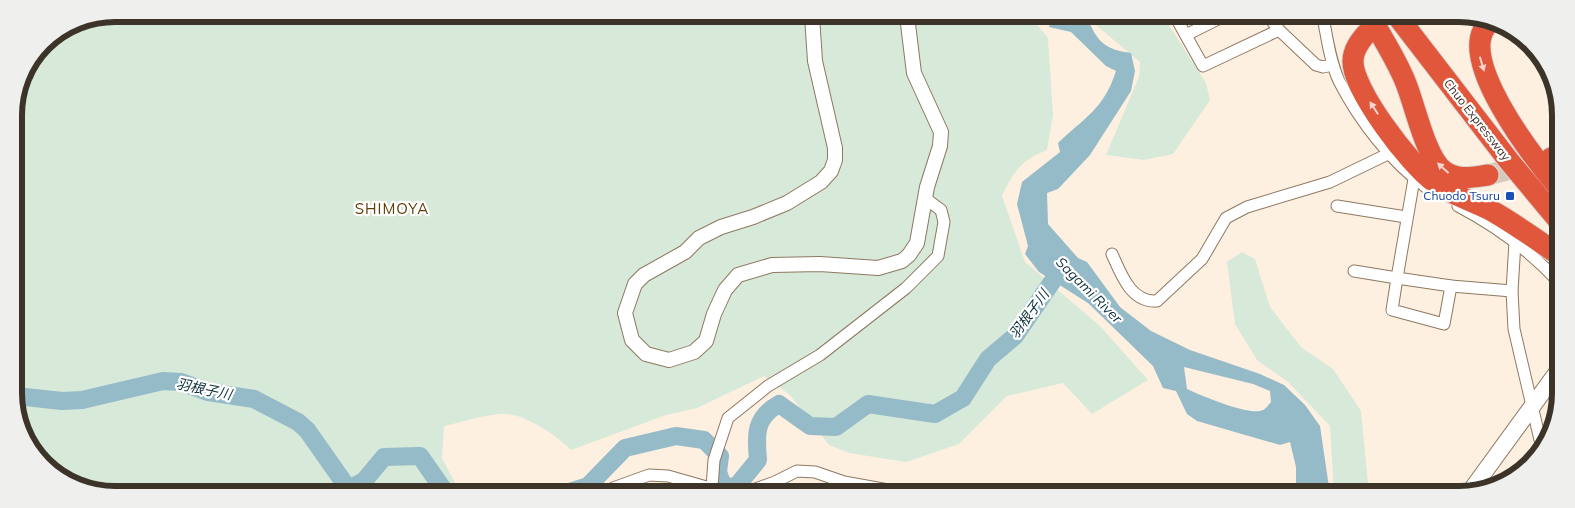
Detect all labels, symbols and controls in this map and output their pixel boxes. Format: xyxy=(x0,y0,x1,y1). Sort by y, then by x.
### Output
one-way arrow xyxy=(1479,57,1487,72)
street label: Chuo Expressway xyxy=(1441,76,1514,164)
one-way arrow xyxy=(1369,101,1379,114)
one-way arrow xyxy=(1436,163,1449,174)
place label: Chuodo Tsuru xyxy=(1423,188,1500,203)
marker: Chuodo Tsuru xyxy=(1504,190,1516,202)
district label: SHIMOYA xyxy=(355,199,429,218)
water label: Sagami River xyxy=(1052,253,1127,328)
water label: 羽根子川 xyxy=(1005,284,1054,342)
water label: 羽根子川 xyxy=(175,374,235,404)

